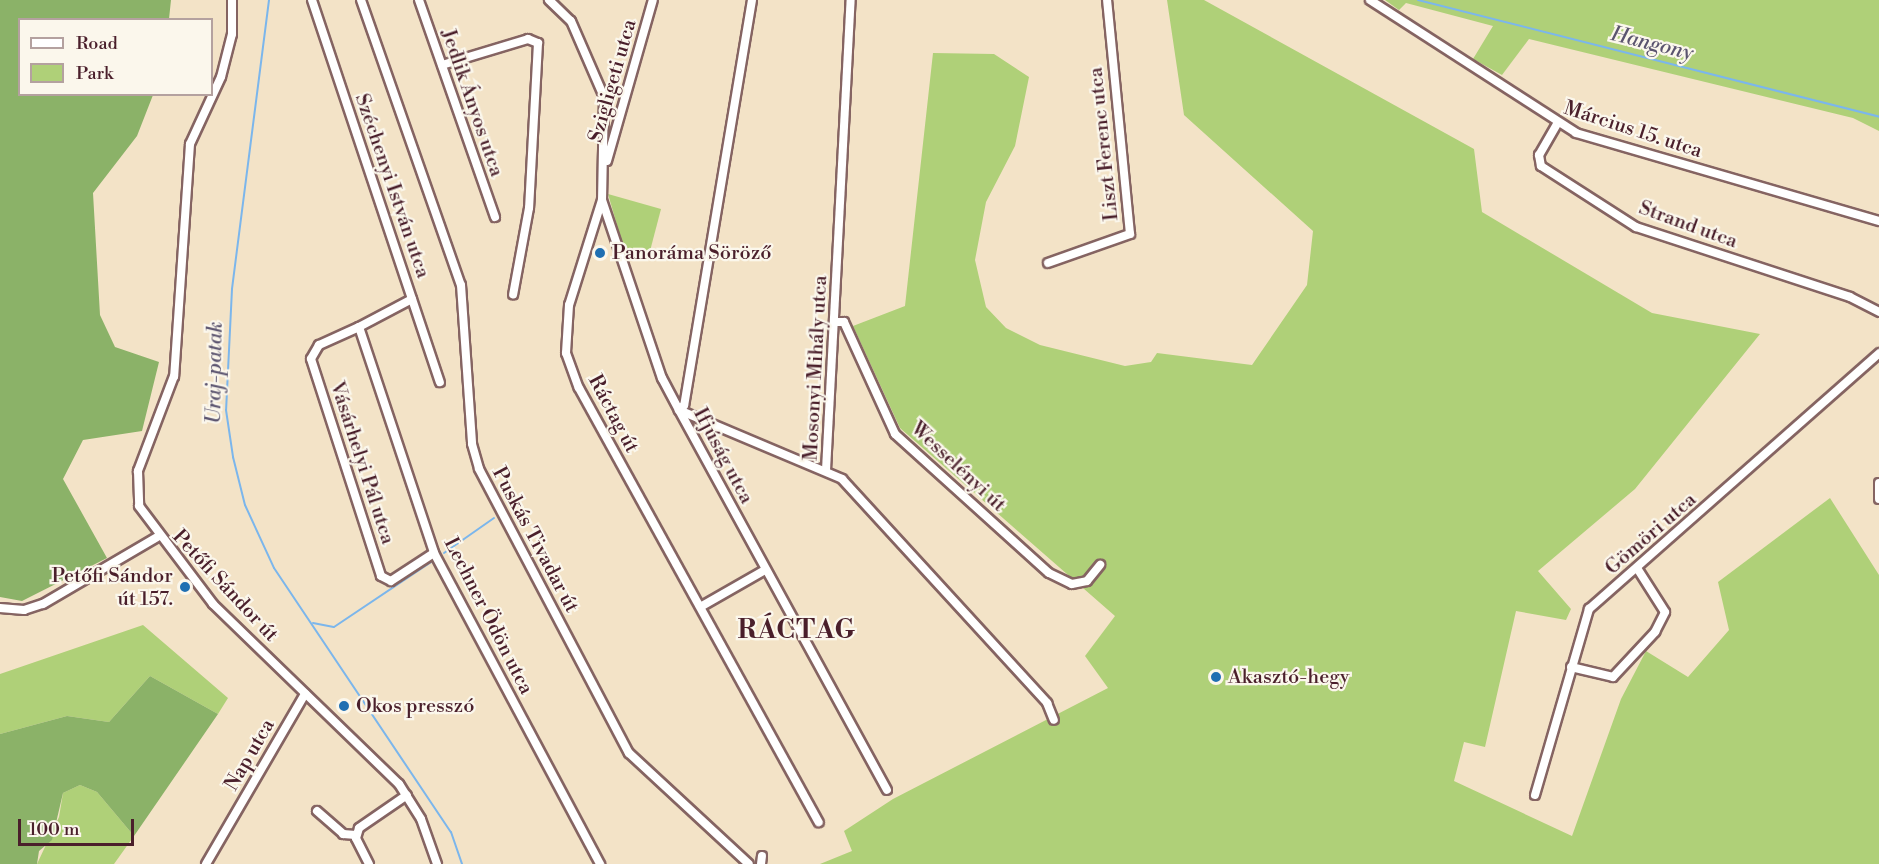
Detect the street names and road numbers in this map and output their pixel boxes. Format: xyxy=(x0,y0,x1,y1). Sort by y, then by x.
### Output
street label: Szigligeti utca xyxy=(584,17,642,145)
street label: Jedlik Ányos utca xyxy=(436,26,508,180)
street label: Liszt Ferenc utca xyxy=(1084,66,1124,222)
street label: Széchenyi István utca xyxy=(349,91,435,281)
street label: Március 15. utca xyxy=(1561,96,1705,164)
street label: Strand utca xyxy=(1635,196,1741,254)
street label: Mosonyi Mihály utca xyxy=(799,275,833,461)
street label: Ráctag út xyxy=(582,371,644,457)
street label: Vásárhelyi Pál utca xyxy=(324,379,400,547)
street label: Ifjúság utca xyxy=(688,404,758,508)
street label: Wesselényi út xyxy=(905,417,1011,517)
street label: Puskás Tivadar út xyxy=(487,463,583,617)
street label: Gömöri utca xyxy=(1601,488,1701,580)
street label: Petőfi Sándor út xyxy=(167,525,283,647)
street label: Lechner Ödön utca xyxy=(438,534,538,698)
street label: Nap utca xyxy=(220,715,280,795)

